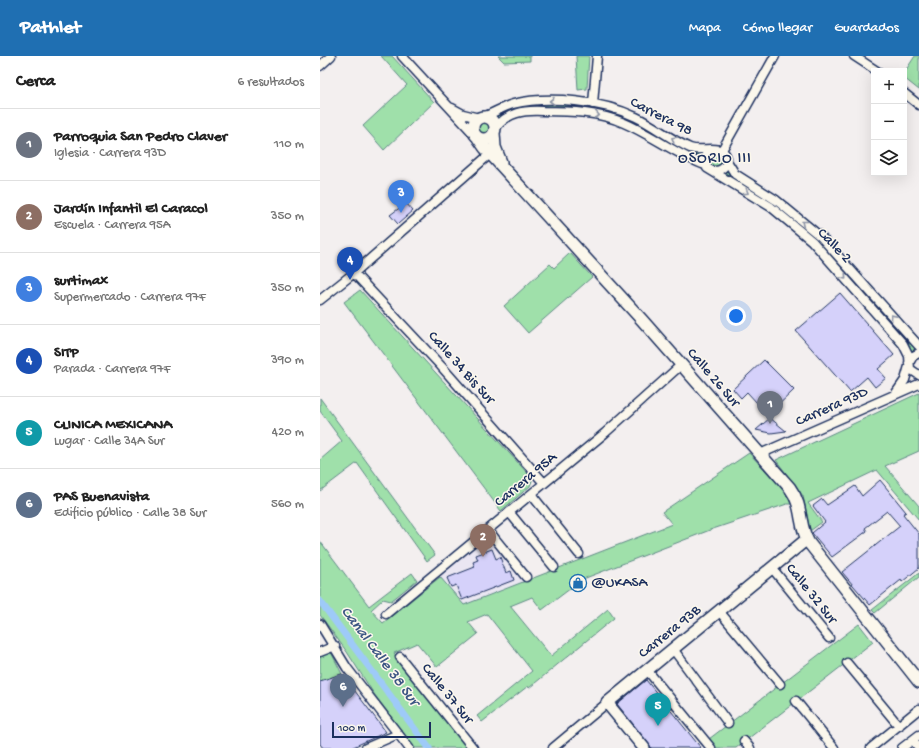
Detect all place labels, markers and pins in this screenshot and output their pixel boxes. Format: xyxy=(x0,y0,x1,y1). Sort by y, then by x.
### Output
pin: 3 xyxy=(388,180,414,213)
pin: 4 xyxy=(337,247,363,280)
pin: 1 xyxy=(757,391,783,424)
pin: 2 xyxy=(470,524,496,557)
shop icon: @UKASA xyxy=(568,573,588,593)
place label: @UKASA xyxy=(591,574,649,592)
pin: 6 xyxy=(330,674,356,707)
pin: 5 xyxy=(645,693,671,726)

